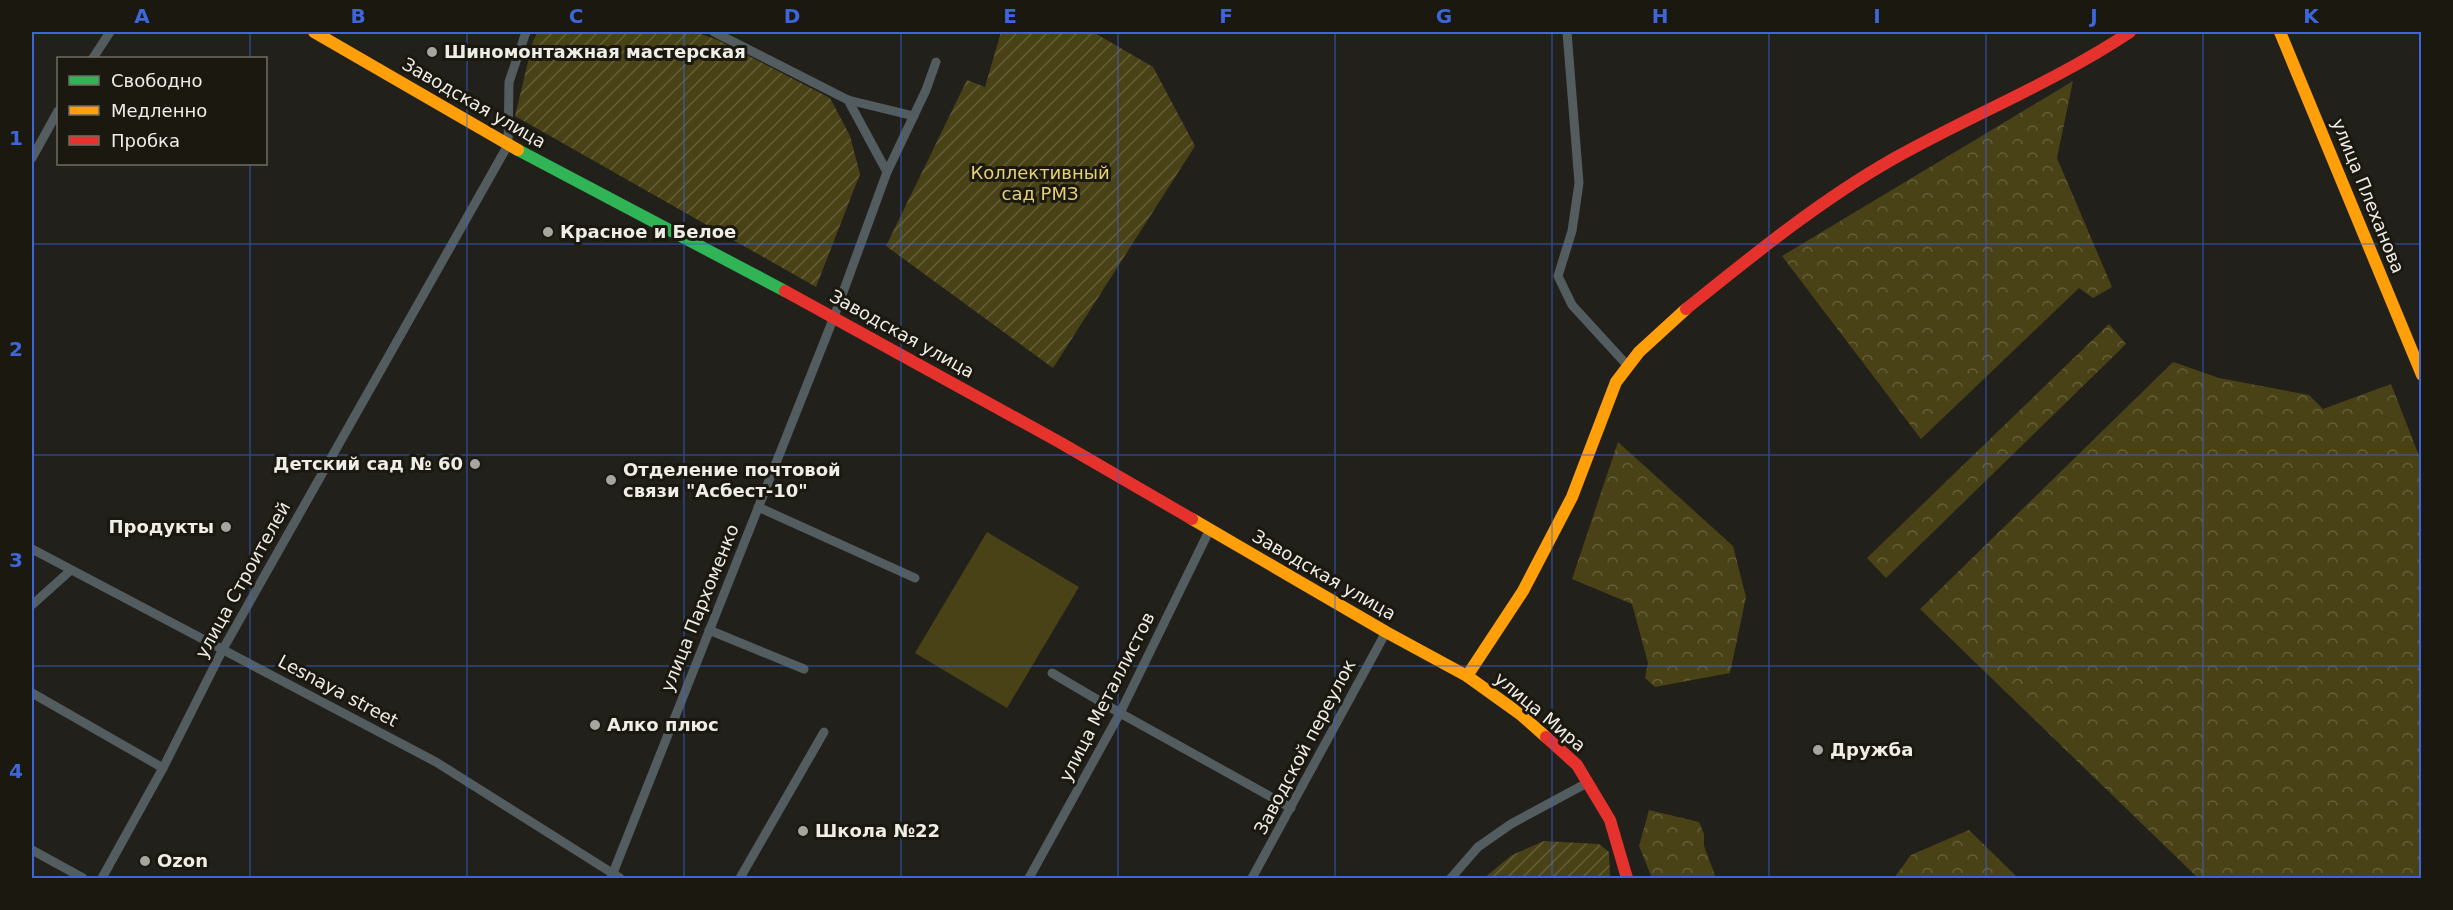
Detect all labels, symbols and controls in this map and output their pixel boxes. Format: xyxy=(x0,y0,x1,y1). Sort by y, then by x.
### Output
text: A xyxy=(134,4,150,28)
text: B xyxy=(350,4,366,28)
text: C xyxy=(569,4,583,28)
text: D xyxy=(784,4,800,28)
text: E xyxy=(1003,4,1017,28)
text: F xyxy=(1219,4,1233,28)
text: G xyxy=(1436,4,1452,28)
text: H xyxy=(1652,4,1668,28)
text: I xyxy=(1873,4,1881,28)
text: J xyxy=(2088,4,2098,28)
text: K xyxy=(2303,4,2320,28)
place label: Шиномонтажная мастерская xyxy=(444,41,746,62)
marker: Шиномонтажная мастерская xyxy=(425,45,439,59)
street label: Заводская улица xyxy=(399,53,550,152)
legend xyxy=(57,57,267,165)
text: Свободно xyxy=(111,70,203,91)
text: Медленно xyxy=(111,100,207,121)
street label: улица Плеханова xyxy=(2328,115,2409,276)
text: 1 xyxy=(9,126,23,150)
text: Пробка xyxy=(111,130,180,151)
park label: Коллективный сад РМЗ xyxy=(970,162,1110,204)
place label: Красное и Белое xyxy=(560,221,736,242)
marker: Красное и Белое xyxy=(541,225,555,239)
street label: Заводская улица xyxy=(826,285,978,382)
text: 2 xyxy=(9,337,23,361)
place label: Детский сад № 60 xyxy=(273,453,463,474)
marker: Детский сад № 60 xyxy=(468,457,482,471)
place label: Отделение почтовой связи "Асбест-10" xyxy=(623,459,841,501)
marker: Отделение почтовой связи "Асбест-10" xyxy=(604,473,618,487)
street label: улица Строителей xyxy=(191,498,294,662)
place label: Продукты xyxy=(108,516,214,537)
marker: Продукты xyxy=(219,520,233,534)
street label: улица Пархоменко xyxy=(656,521,743,695)
street label: Заводская улица xyxy=(1249,525,1400,624)
text: 3 xyxy=(9,548,23,572)
street label: улица Металлистов xyxy=(1055,608,1159,785)
street label: Lesnaya street xyxy=(275,650,402,731)
street label: Заводской переулок xyxy=(1249,656,1360,838)
street label: улица Мира xyxy=(1490,667,1590,756)
place label: Алко плюс xyxy=(607,714,719,735)
marker: Алко плюс xyxy=(588,718,602,732)
place label: Дружба xyxy=(1830,739,1913,760)
marker: Дружба xyxy=(1811,743,1825,757)
text: 4 xyxy=(9,759,23,783)
place label: Школа №22 xyxy=(815,820,940,841)
marker: Школа №22 xyxy=(796,824,810,838)
place label: Ozon xyxy=(157,850,208,871)
marker: Ozon xyxy=(138,854,152,868)

